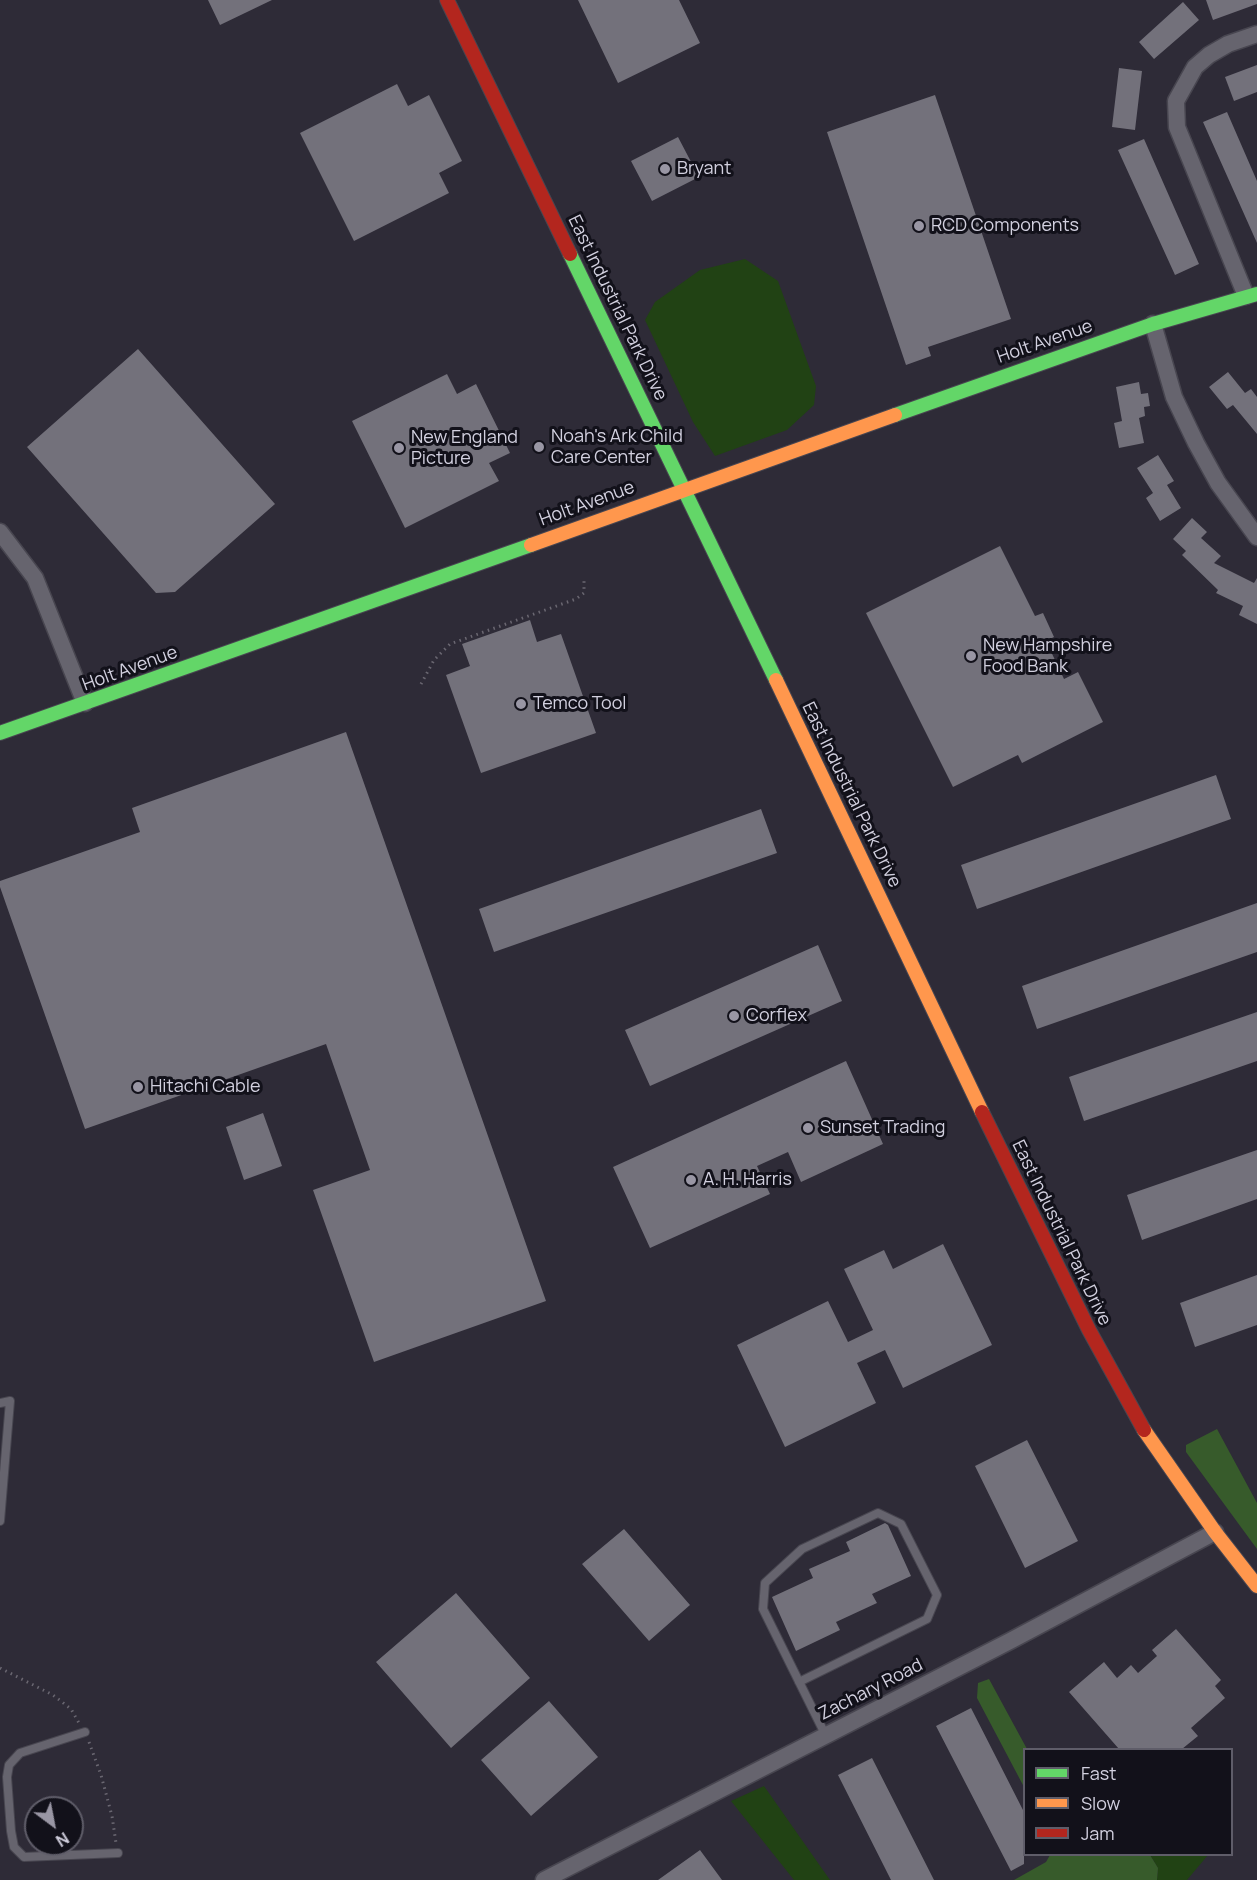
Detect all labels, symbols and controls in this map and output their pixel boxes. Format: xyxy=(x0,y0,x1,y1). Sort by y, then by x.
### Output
place label: Bryant xyxy=(677,158,731,180)
marker: Bryant xyxy=(658,162,672,176)
street label: East Industrial Park Drive xyxy=(563,212,671,404)
place label: RCD Components xyxy=(931,215,1079,237)
marker: RCD Components xyxy=(912,219,926,233)
street label: Holt Avenue xyxy=(994,316,1096,368)
place label: Noah's Ark Child Care Center xyxy=(551,426,683,468)
place label: New England Picture xyxy=(411,427,518,470)
marker: Noah's Ark Child Care Center xyxy=(532,440,546,454)
marker: New England Picture xyxy=(392,441,406,455)
street label: Holt Avenue xyxy=(537,477,637,531)
place label: New Hampshire Food Bank xyxy=(983,635,1112,678)
street label: Holt Avenue xyxy=(80,642,180,696)
marker: New Hampshire Food Bank xyxy=(964,649,978,663)
place label: Temco Tool xyxy=(533,693,626,715)
marker: Temco Tool xyxy=(514,697,528,711)
street label: East Industrial Park Drive xyxy=(797,699,905,891)
place label: Corflex xyxy=(746,1005,807,1027)
marker: Corflex xyxy=(727,1009,741,1023)
place label: Hitachi Cable xyxy=(150,1076,260,1098)
marker: Hitachi Cable xyxy=(131,1080,145,1094)
place label: Sunset Trading xyxy=(820,1117,945,1139)
marker: Sunset Trading xyxy=(801,1121,815,1135)
street label: East Industrial Park Drive xyxy=(1007,1137,1115,1329)
place label: A. H. Harris xyxy=(703,1169,792,1191)
marker: A. H. Harris xyxy=(684,1173,698,1187)
street label: Zachary Road xyxy=(815,1655,927,1725)
legend xyxy=(1023,1748,1233,1856)
text: Fast xyxy=(1081,1761,1116,1785)
text: Slow xyxy=(1081,1791,1120,1815)
north arrow xyxy=(24,1796,84,1856)
text: Jam xyxy=(1081,1821,1115,1845)
text: N xyxy=(52,1827,73,1852)

